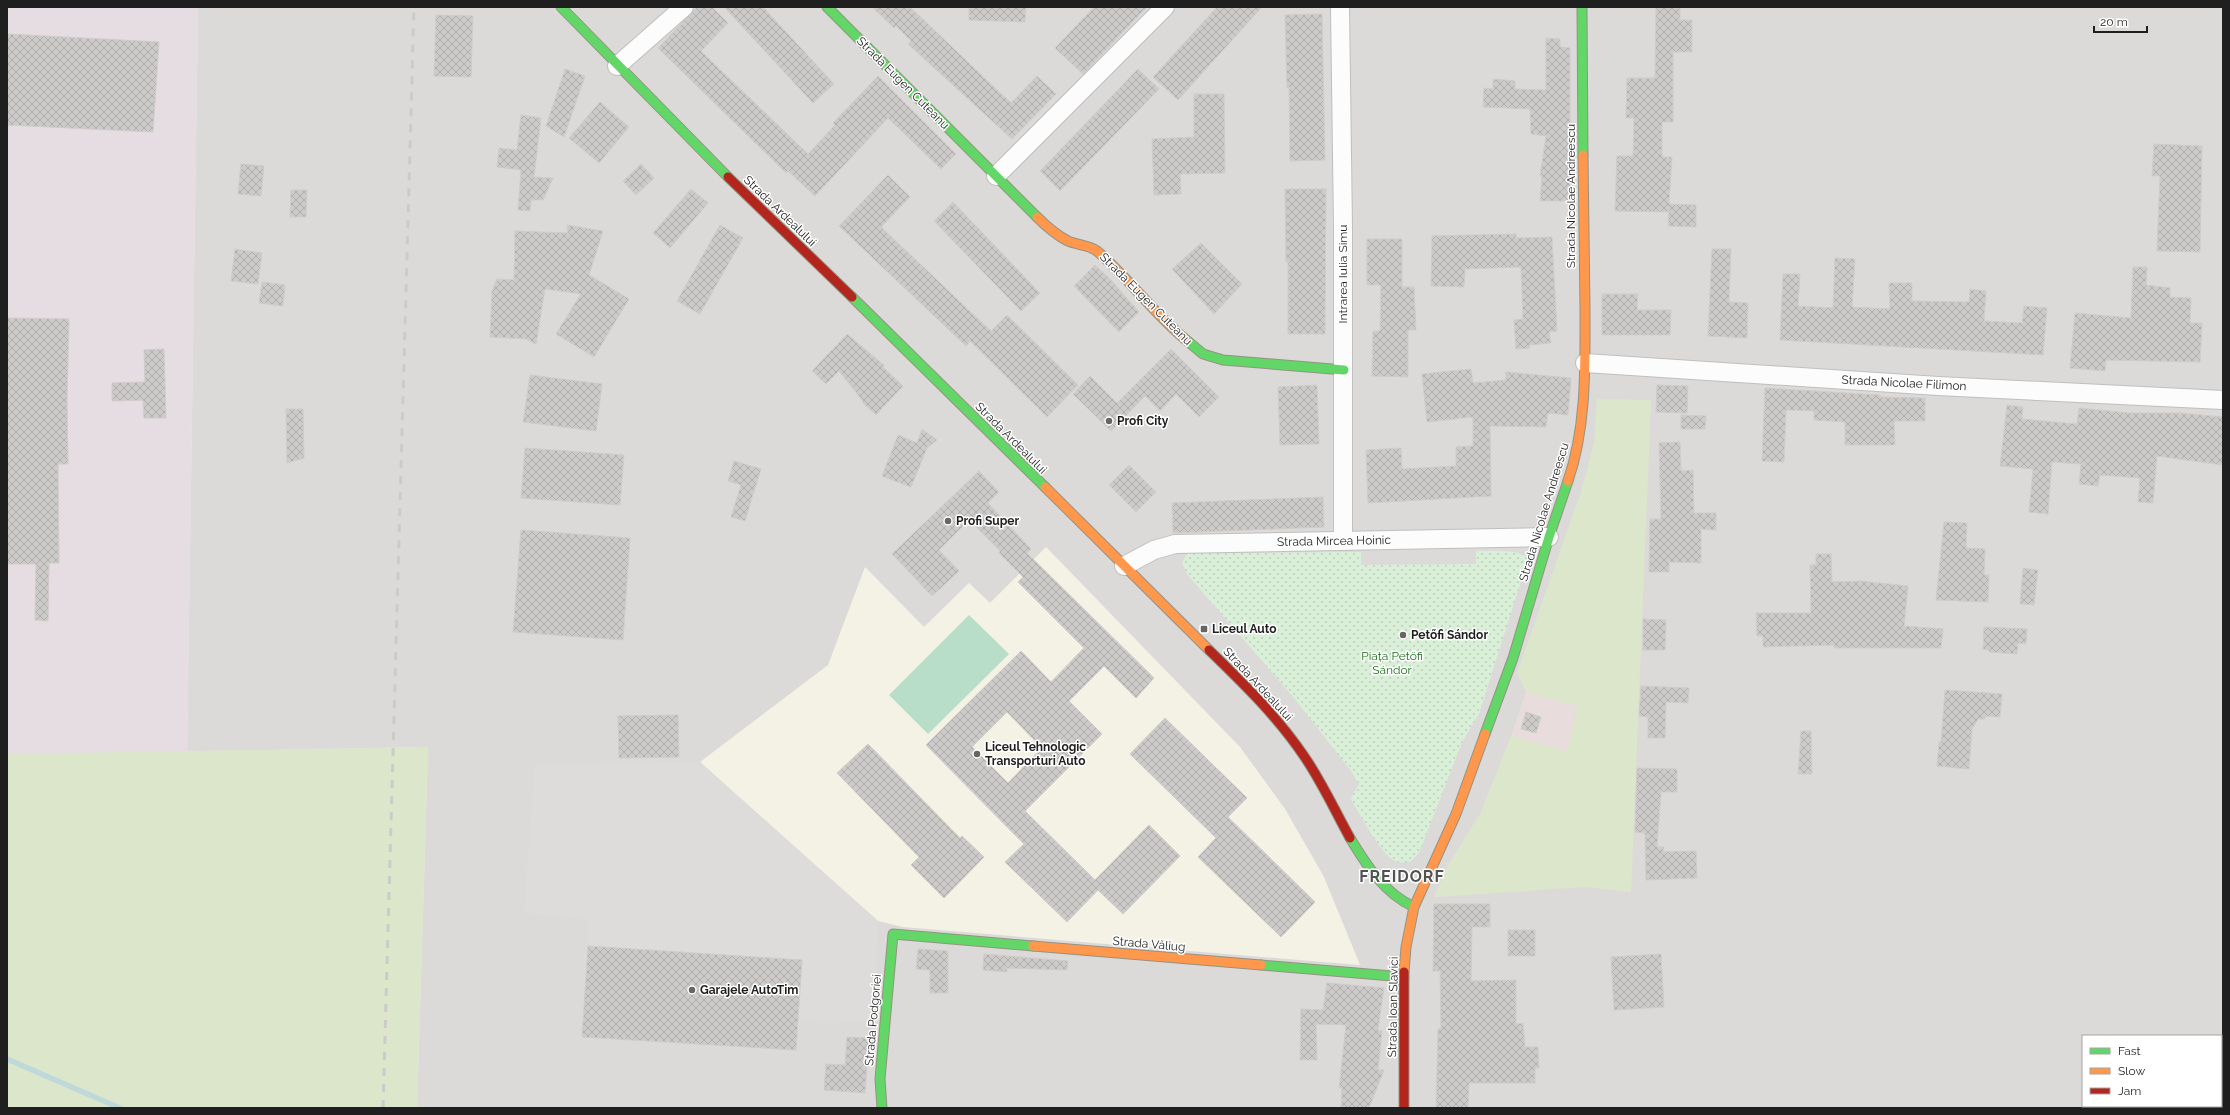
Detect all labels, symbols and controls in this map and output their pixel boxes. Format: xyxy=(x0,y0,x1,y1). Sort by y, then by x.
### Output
scale bar xyxy=(2094,8,2147,34)
text: 20 m xyxy=(2100,15,2128,29)
street label: Strada Eugen Cuteanu xyxy=(854,34,952,132)
street label: Strada Nicolae Andreescu xyxy=(1564,124,1578,268)
street label: Strada Ardealului xyxy=(741,173,819,249)
street label: Intrarea Iulia Simu xyxy=(1336,225,1350,323)
street label: Strada Eugen Cuteanu xyxy=(1097,250,1195,348)
street label: Strada Nicolae Filimon xyxy=(1841,373,1967,393)
street label: Strada Ardealului xyxy=(972,399,1050,477)
place label: Profi City xyxy=(1117,414,1169,428)
marker: Profi City xyxy=(1104,416,1114,426)
street label: Strada Nicolae Andreescu xyxy=(1516,441,1572,583)
place label: Profi Super xyxy=(956,514,1019,528)
marker: Profi Super xyxy=(943,516,953,526)
street label: Strada Mircea Hoinic xyxy=(1277,533,1392,549)
place label: Liceul Auto xyxy=(1212,622,1277,636)
marker: Liceul Auto xyxy=(1199,624,1209,634)
place label: Petőfi Sándor xyxy=(1411,628,1488,642)
marker: Petőfi Sándor xyxy=(1398,630,1408,640)
street label: Strada Ardealului xyxy=(1220,644,1296,724)
park label: Piața Petőfi Sándor xyxy=(1361,649,1423,677)
place label: Liceul Tehnologic Transporturi Auto xyxy=(985,740,1086,768)
marker: Liceul Tehnologic Transporturi Auto xyxy=(972,749,982,759)
district label: FREIDORF xyxy=(1359,867,1445,886)
street label: Strada Văliug xyxy=(1112,934,1186,954)
street label: Strada Ioan Slavici xyxy=(1385,957,1401,1057)
street label: Strada Podgoriei xyxy=(862,974,884,1066)
place label: Garajele AutoTim xyxy=(700,983,799,997)
marker: Garajele AutoTim xyxy=(687,985,697,995)
legend xyxy=(2082,1035,2222,1107)
text: Fast xyxy=(2118,1044,2141,1058)
text: Slow xyxy=(2118,1064,2145,1078)
text: Jam xyxy=(2118,1084,2141,1098)

